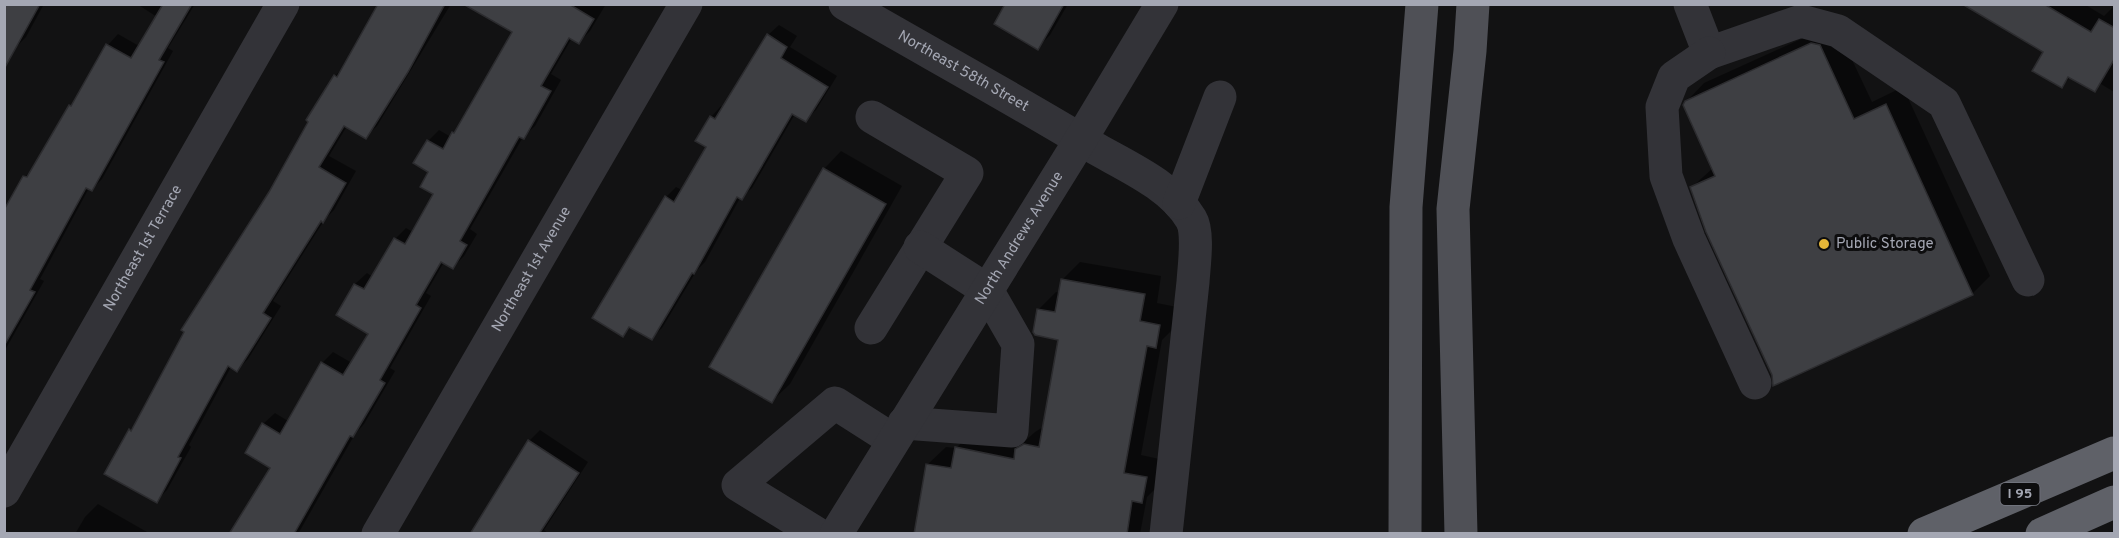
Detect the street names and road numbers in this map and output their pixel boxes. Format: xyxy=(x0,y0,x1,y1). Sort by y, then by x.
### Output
street label: Northeast 58th Street xyxy=(894,27,1032,116)
street label: North Andrews Avenue xyxy=(971,168,1068,308)
street label: Northeast 1st Terrace xyxy=(99,181,187,315)
street label: Northeast 1st Avenue xyxy=(488,203,576,336)
road number: I 95 xyxy=(2000,483,2040,505)

